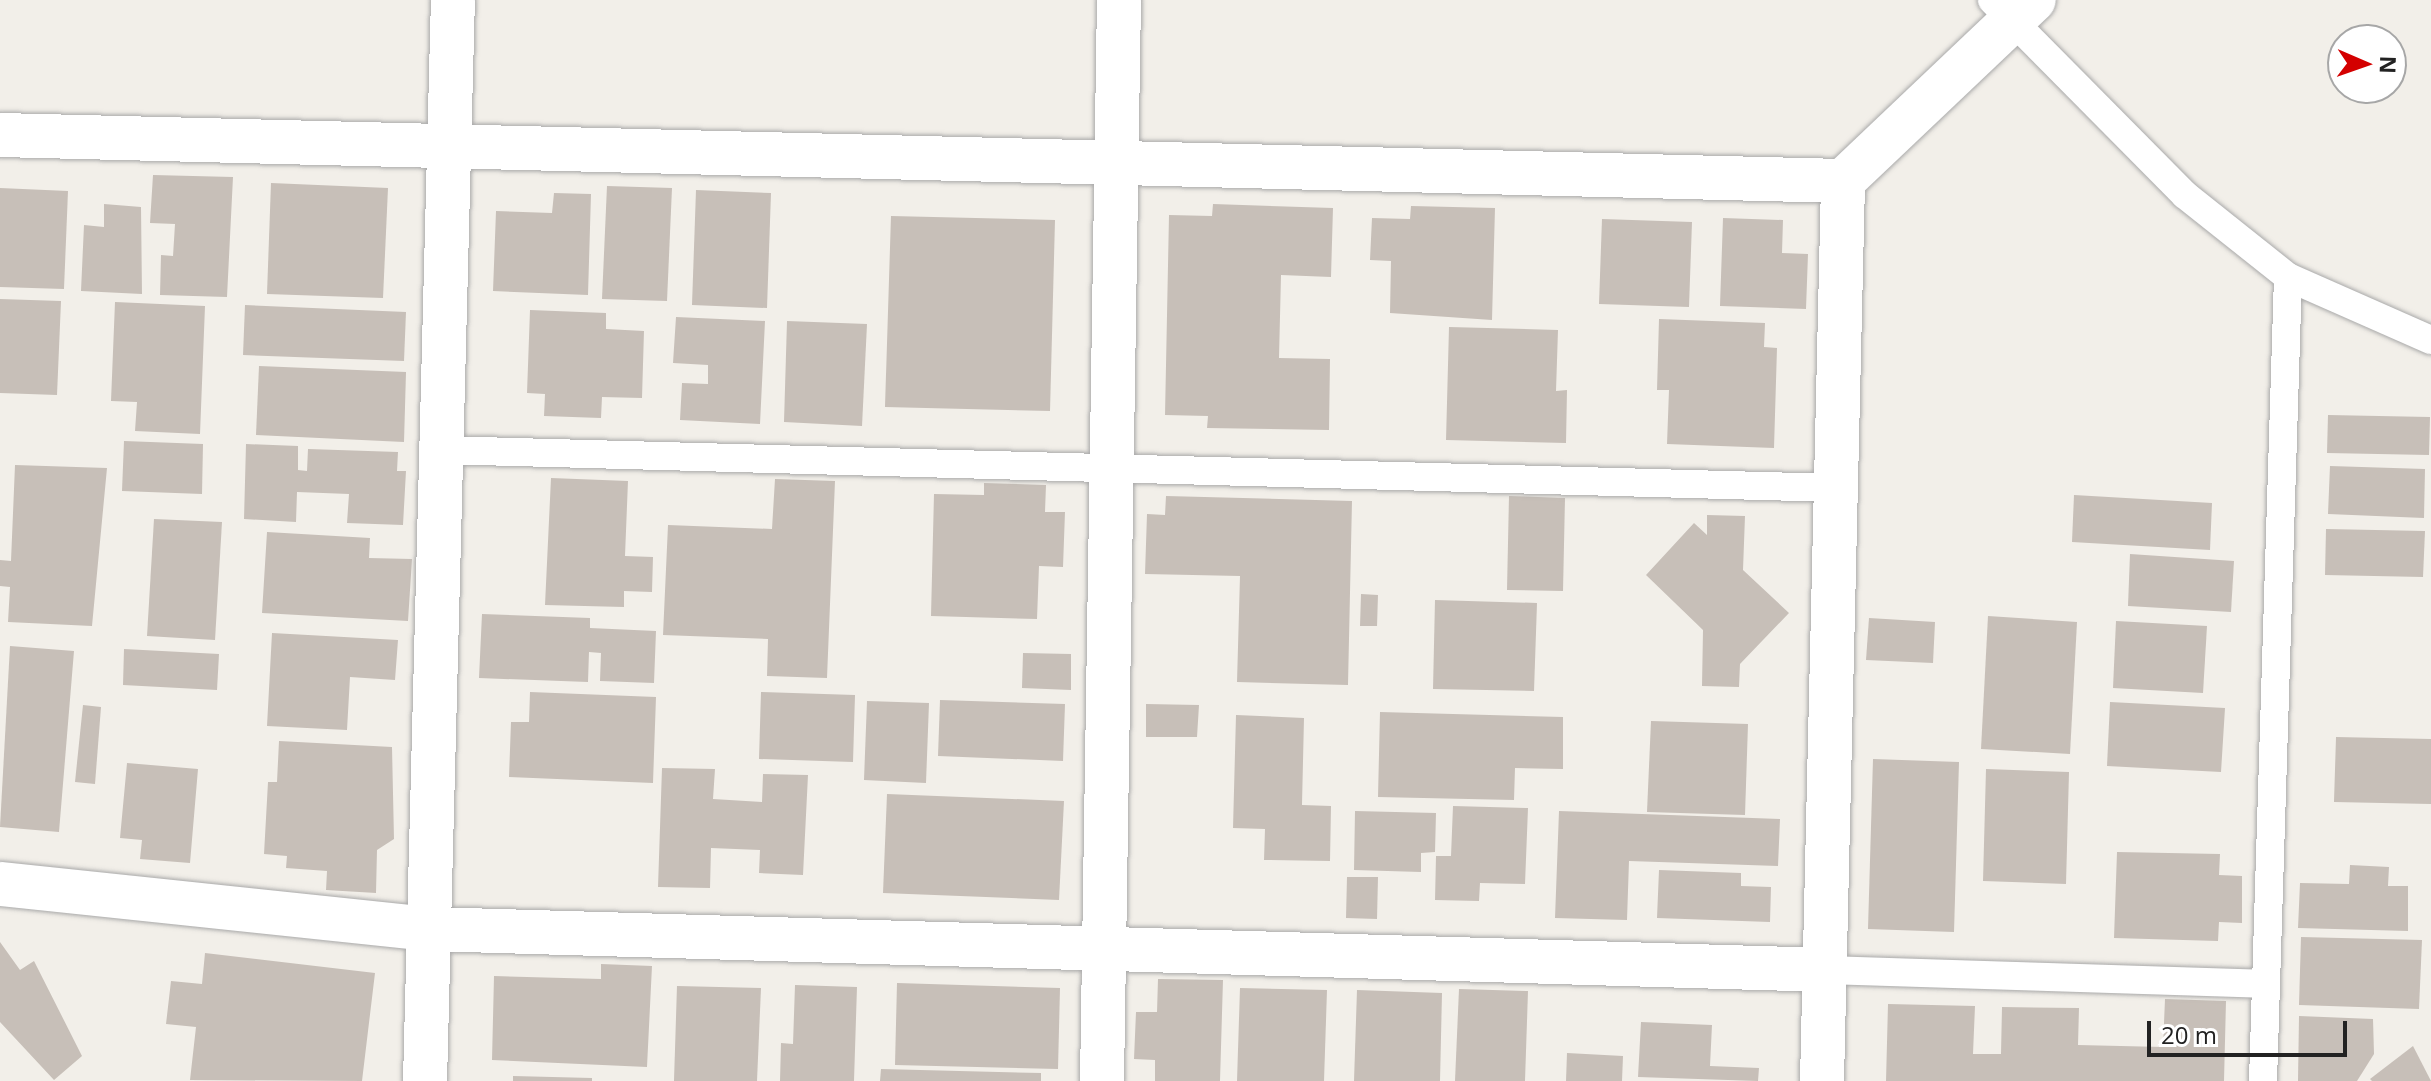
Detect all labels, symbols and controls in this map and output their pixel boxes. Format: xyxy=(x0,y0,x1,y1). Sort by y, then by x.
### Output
north arrow xyxy=(2327,24,2407,104)
text: N xyxy=(2374,55,2404,74)
scale bar xyxy=(2151,1005,2351,1055)
text: 20 m xyxy=(2161,1018,2217,1051)

